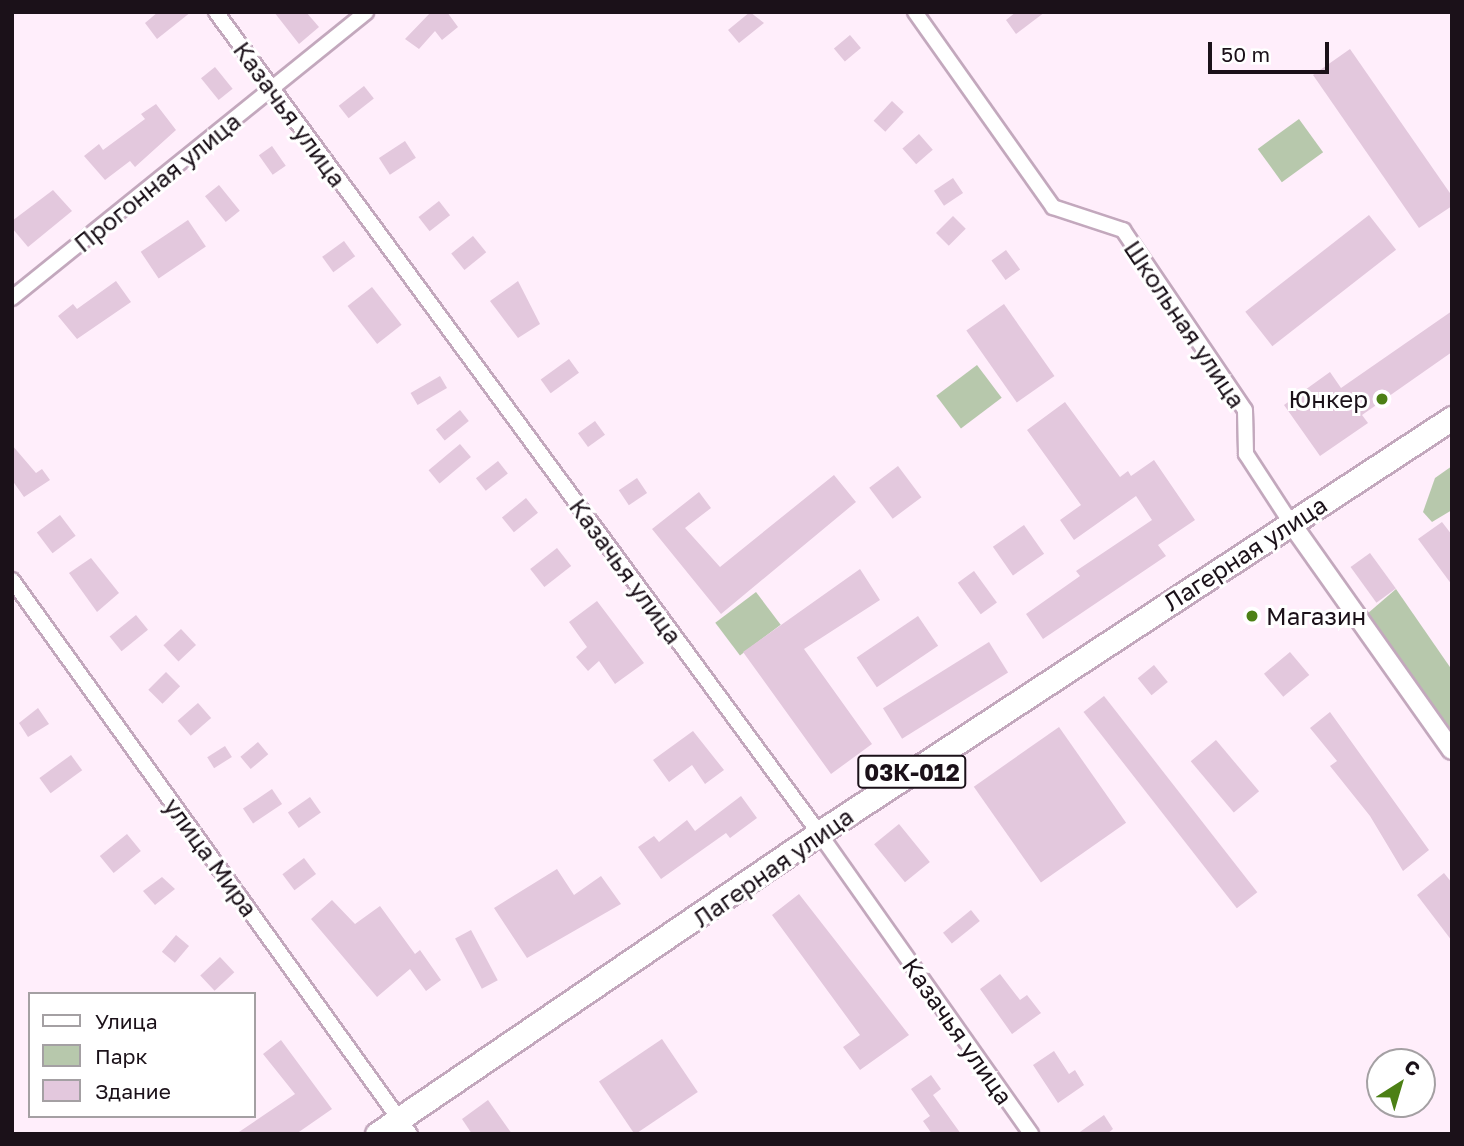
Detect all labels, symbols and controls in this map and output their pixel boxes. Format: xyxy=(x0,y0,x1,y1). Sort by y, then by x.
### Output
scale bar xyxy=(1212,28,1333,72)
street label: Казачья улица xyxy=(228,36,352,192)
text: 50 m xyxy=(1221,41,1270,67)
street label: Прогонная улица xyxy=(68,106,246,258)
street label: Школьная улица xyxy=(1118,235,1252,413)
place label: Юнкер xyxy=(1289,385,1368,413)
marker: Юнкер xyxy=(1374,391,1390,407)
street label: Лагерная улица xyxy=(1158,490,1332,616)
street label: Казачья улица xyxy=(564,493,688,649)
place label: Магазин xyxy=(1266,602,1366,630)
marker: Магазин xyxy=(1244,608,1260,624)
road number: 03К-012 xyxy=(856,752,968,792)
street label: улица Мира xyxy=(158,792,264,922)
street label: Лагерная улица xyxy=(688,801,858,933)
street label: Казачья улица xyxy=(897,952,1019,1110)
legend xyxy=(28,992,256,1118)
text: Улица xyxy=(95,1008,158,1034)
text: Парк xyxy=(95,1043,148,1069)
north arrow xyxy=(1366,1048,1436,1118)
text: С xyxy=(1400,1054,1425,1081)
text: Здание xyxy=(95,1078,171,1104)

